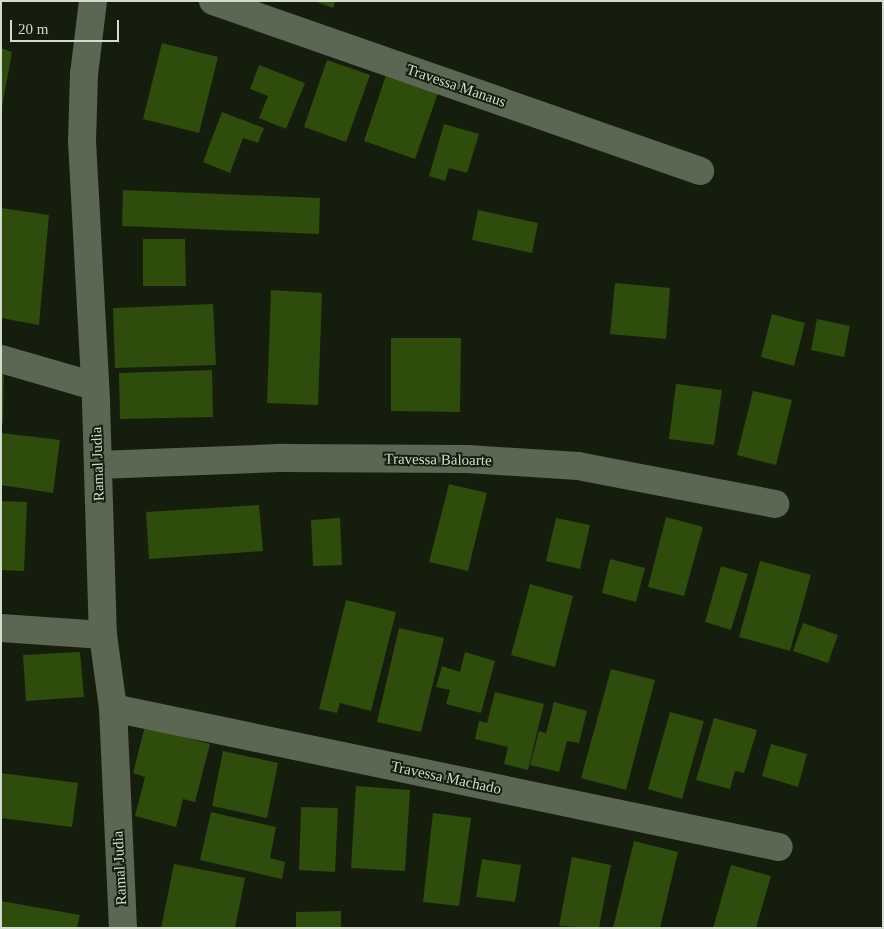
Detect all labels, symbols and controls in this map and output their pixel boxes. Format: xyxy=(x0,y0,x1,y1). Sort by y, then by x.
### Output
scale bar xyxy=(12,10,121,42)
text: 20 m xyxy=(18,21,48,37)
street label: Travessa Manaus xyxy=(404,61,508,111)
street label: Ramal Judia xyxy=(88,426,108,502)
street label: Travessa Baloarte xyxy=(384,450,492,470)
street label: Travessa Machado xyxy=(389,758,503,798)
street label: Ramal Judia xyxy=(109,830,131,906)

